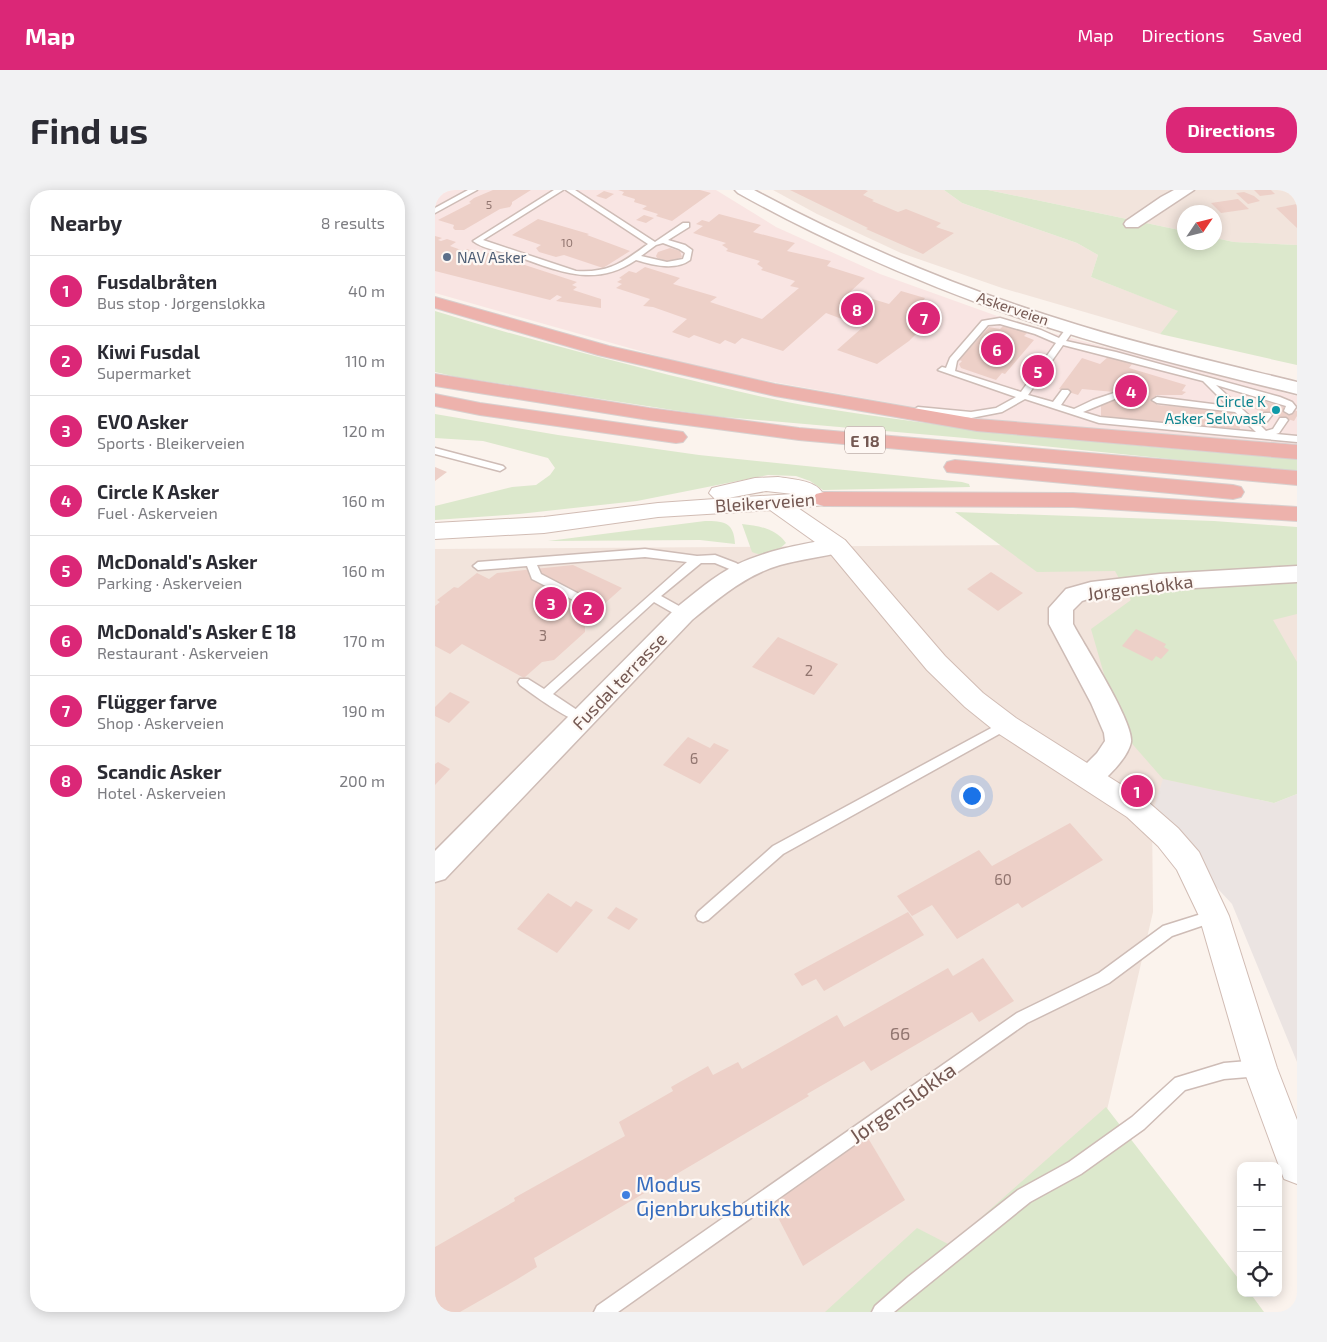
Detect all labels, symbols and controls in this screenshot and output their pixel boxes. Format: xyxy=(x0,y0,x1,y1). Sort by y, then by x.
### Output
text: Map xyxy=(25,21,75,50)
text: Map xyxy=(1077,24,1114,46)
text: Directions xyxy=(1142,24,1225,46)
text: Saved xyxy=(1253,24,1302,46)
button: Directions xyxy=(1166,107,1297,153)
text: Find us xyxy=(30,109,148,151)
house number: 5 xyxy=(486,197,492,211)
north arrow xyxy=(1177,205,1222,250)
text: Nearby xyxy=(50,210,122,235)
text: 8 results xyxy=(321,213,385,232)
house number: 10 xyxy=(561,235,573,249)
place label: NAV Asker xyxy=(457,248,527,266)
marker: NAV Asker xyxy=(441,251,453,263)
text: Fusdalbråten xyxy=(97,270,217,293)
text: 1 xyxy=(63,281,69,300)
text: 40 m xyxy=(348,281,385,300)
street label: Askerveien xyxy=(975,287,1051,329)
pin: 8 xyxy=(841,290,873,328)
text: Bus stop · Jørgensløkka xyxy=(97,293,266,312)
pin: 7 xyxy=(908,299,940,337)
pin: 6 xyxy=(981,330,1013,368)
text: Kiwi Fusdal xyxy=(97,340,200,363)
text: 2 xyxy=(61,351,71,370)
text: 110 m xyxy=(345,351,385,370)
pin: 5 xyxy=(1022,352,1054,390)
text: Supermarket xyxy=(97,363,191,382)
pin: 4 xyxy=(1115,372,1147,410)
place label: Circle K Asker Selvvask xyxy=(1165,392,1266,427)
marker: Circle K Asker Selvvask xyxy=(1270,404,1282,416)
text: EVO Asker xyxy=(97,410,188,433)
text: 3 xyxy=(61,421,71,440)
text: 120 m xyxy=(342,421,385,440)
road number: E 18 xyxy=(845,426,885,454)
text: Sports · Bleikerveien xyxy=(97,433,245,452)
text: Circle K Asker xyxy=(97,480,219,503)
street label: Bleikerveien xyxy=(714,488,816,516)
text: 4 xyxy=(61,491,71,510)
text: 160 m xyxy=(342,491,385,510)
text: Fuel · Askerveien xyxy=(97,503,218,522)
text: McDonald's Asker xyxy=(97,550,257,573)
text: 5 xyxy=(62,561,70,580)
text: 160 m xyxy=(342,561,385,580)
street label: Jørgensløkka xyxy=(1086,570,1194,604)
text: Parking · Askerveien xyxy=(97,573,242,592)
pin: 3 xyxy=(535,584,567,622)
pin: 2 xyxy=(572,589,604,627)
text: McDonald's Asker E 18 xyxy=(97,620,296,643)
house number: 3 xyxy=(539,626,547,644)
street label: Fusdal terrasse xyxy=(567,628,671,734)
text: 6 xyxy=(61,631,71,650)
text: 170 m xyxy=(343,631,385,650)
text: Restaurant · Askerveien xyxy=(97,643,268,662)
house number: 2 xyxy=(805,661,813,679)
text: Flügger farve xyxy=(97,690,217,713)
text: 7 xyxy=(62,701,70,720)
text: 190 m xyxy=(342,701,385,720)
text: Shop · Askerveien xyxy=(97,713,224,732)
house number: 6 xyxy=(690,749,698,767)
text: Scandic Asker xyxy=(97,760,222,783)
text: 8 xyxy=(61,771,71,790)
text: 200 m xyxy=(339,771,385,790)
pin: 1 xyxy=(1121,772,1153,810)
text: Hotel · Askerveien xyxy=(97,783,226,802)
your location xyxy=(959,783,985,809)
house number: 60 xyxy=(994,870,1012,888)
house number: 66 xyxy=(890,1022,910,1044)
street label: Jørgensløkka xyxy=(844,1056,960,1148)
map controls xyxy=(1237,1162,1282,1297)
button: + xyxy=(1237,1162,1282,1207)
place label: Modus Gjenbruksbutikk xyxy=(636,1171,790,1221)
marker: Modus Gjenbruksbutikk xyxy=(620,1189,632,1201)
button: − xyxy=(1237,1207,1282,1252)
button: locate xyxy=(1237,1252,1282,1297)

